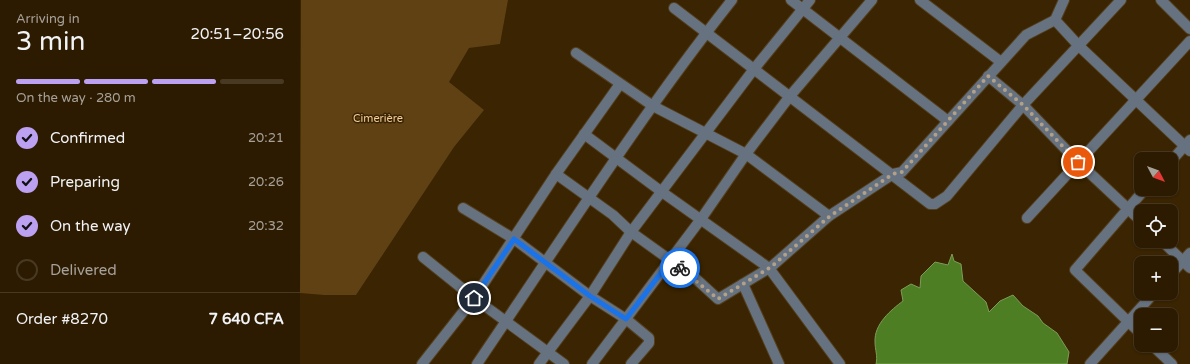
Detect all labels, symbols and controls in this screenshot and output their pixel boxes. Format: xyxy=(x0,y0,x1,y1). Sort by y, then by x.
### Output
text: Arriving in xyxy=(16,11,80,27)
text: 20:51–20:56 xyxy=(191,25,284,43)
text: 3 min xyxy=(16,26,85,57)
text: On the way · 280 m xyxy=(16,90,136,106)
park label: Cimerière xyxy=(353,112,403,125)
icon: check xyxy=(16,127,38,149)
text: Confirmed xyxy=(50,129,125,147)
text: 20:21 xyxy=(248,130,284,146)
pin xyxy=(1061,145,1095,179)
icon: bag xyxy=(1067,151,1089,173)
north arrow xyxy=(1134,152,1178,196)
map controls xyxy=(1134,152,1178,352)
icon: check xyxy=(16,171,38,193)
text: Preparing xyxy=(50,173,120,191)
text: 20:26 xyxy=(248,174,284,190)
button: locate xyxy=(1134,204,1178,248)
icon: check xyxy=(16,215,38,237)
text: On the way xyxy=(50,217,130,235)
text: 20:32 xyxy=(248,218,284,234)
courier xyxy=(660,248,700,288)
button: + xyxy=(1134,256,1178,300)
icon: bike xyxy=(669,257,691,279)
text: Delivered xyxy=(50,261,117,279)
pin xyxy=(457,281,491,315)
icon: home xyxy=(463,287,485,309)
button: − xyxy=(1134,308,1178,352)
text: Order #8270 xyxy=(16,310,108,328)
text: 7 640 CFA xyxy=(209,310,284,328)

